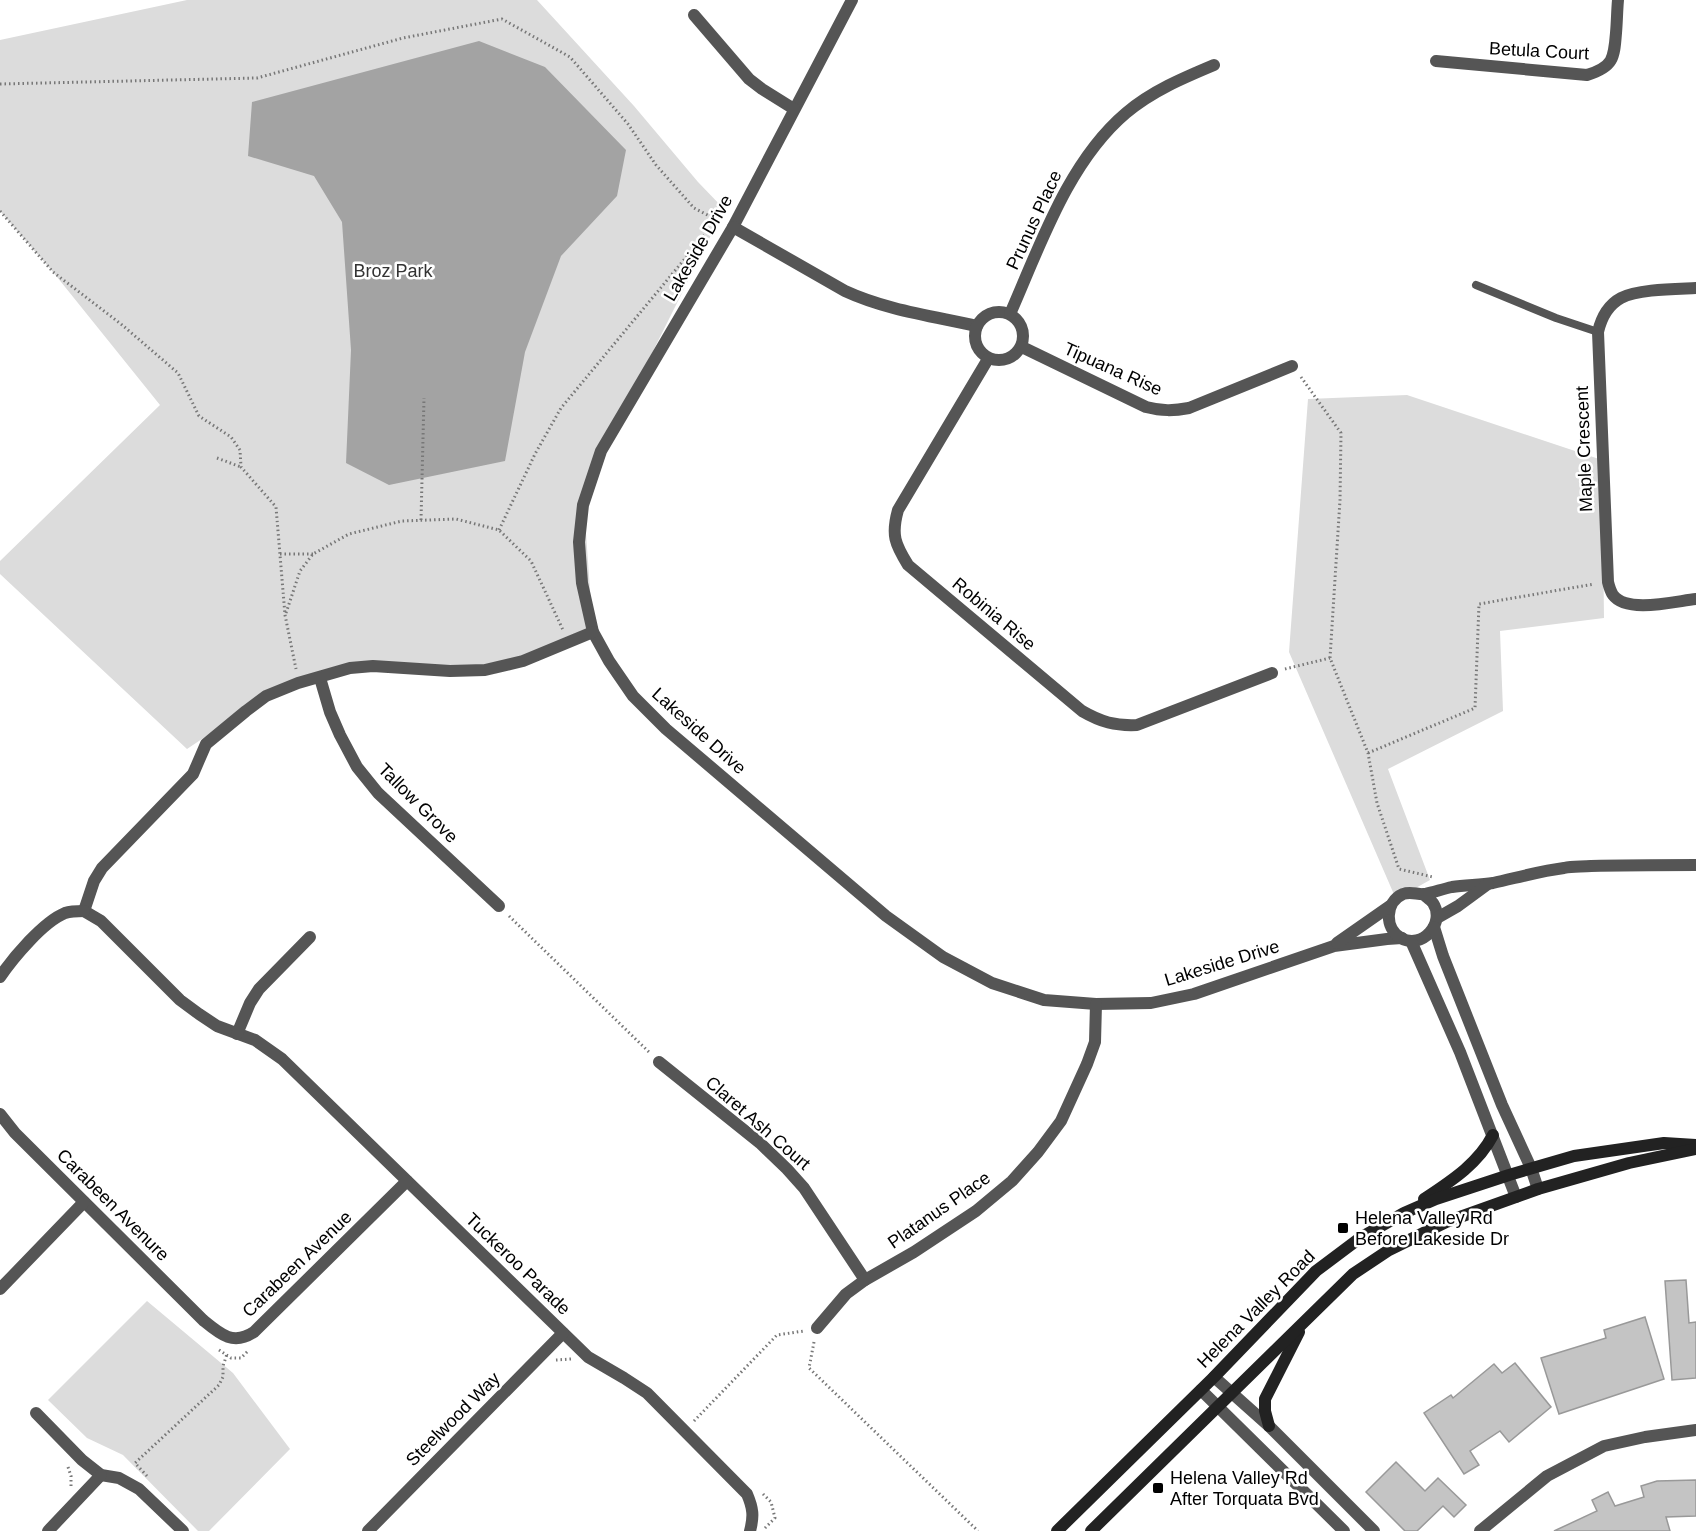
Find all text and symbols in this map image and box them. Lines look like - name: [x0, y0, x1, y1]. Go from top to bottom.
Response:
- street label: Betula Court: [1489, 38, 1589, 64]
- street label: Prunus Place: [1002, 167, 1066, 273]
- street label: Lakeside Drive: [660, 191, 736, 305]
- park label: Broz Park: [353, 261, 434, 281]
- street label: Tipuana Rise: [1061, 338, 1165, 400]
- street label: Maple Crescent: [1572, 386, 1596, 512]
- street label: Robinia Rise: [948, 574, 1040, 654]
- street label: Lakeside Drive: [648, 684, 750, 778]
- street label: Tallow Grove: [374, 759, 462, 847]
- street label: Lakeside Drive: [1162, 936, 1282, 990]
- street label: Claret Ash Court: [702, 1072, 814, 1174]
- street label: Carabeen Avenure: [53, 1145, 173, 1265]
- street label: Platanus Place: [884, 1167, 994, 1253]
- street label: Carabeen Avenue: [238, 1207, 356, 1321]
- place label: Helena Valley Rd Before Lakeside Dr: [1355, 1208, 1509, 1249]
- street label: Tuckeroo Parade: [462, 1209, 574, 1319]
- marker: Helena Valley Rd Before Lakeside Dr: [1336, 1221, 1350, 1235]
- street label: Helena Valley Road: [1193, 1246, 1319, 1372]
- street label: Steelwood Way: [402, 1368, 504, 1470]
- place label: Helena Valley Rd After Torquata Bvd: [1170, 1468, 1319, 1509]
- marker: Helena Valley Rd After Torquata Bvd: [1151, 1481, 1165, 1495]

